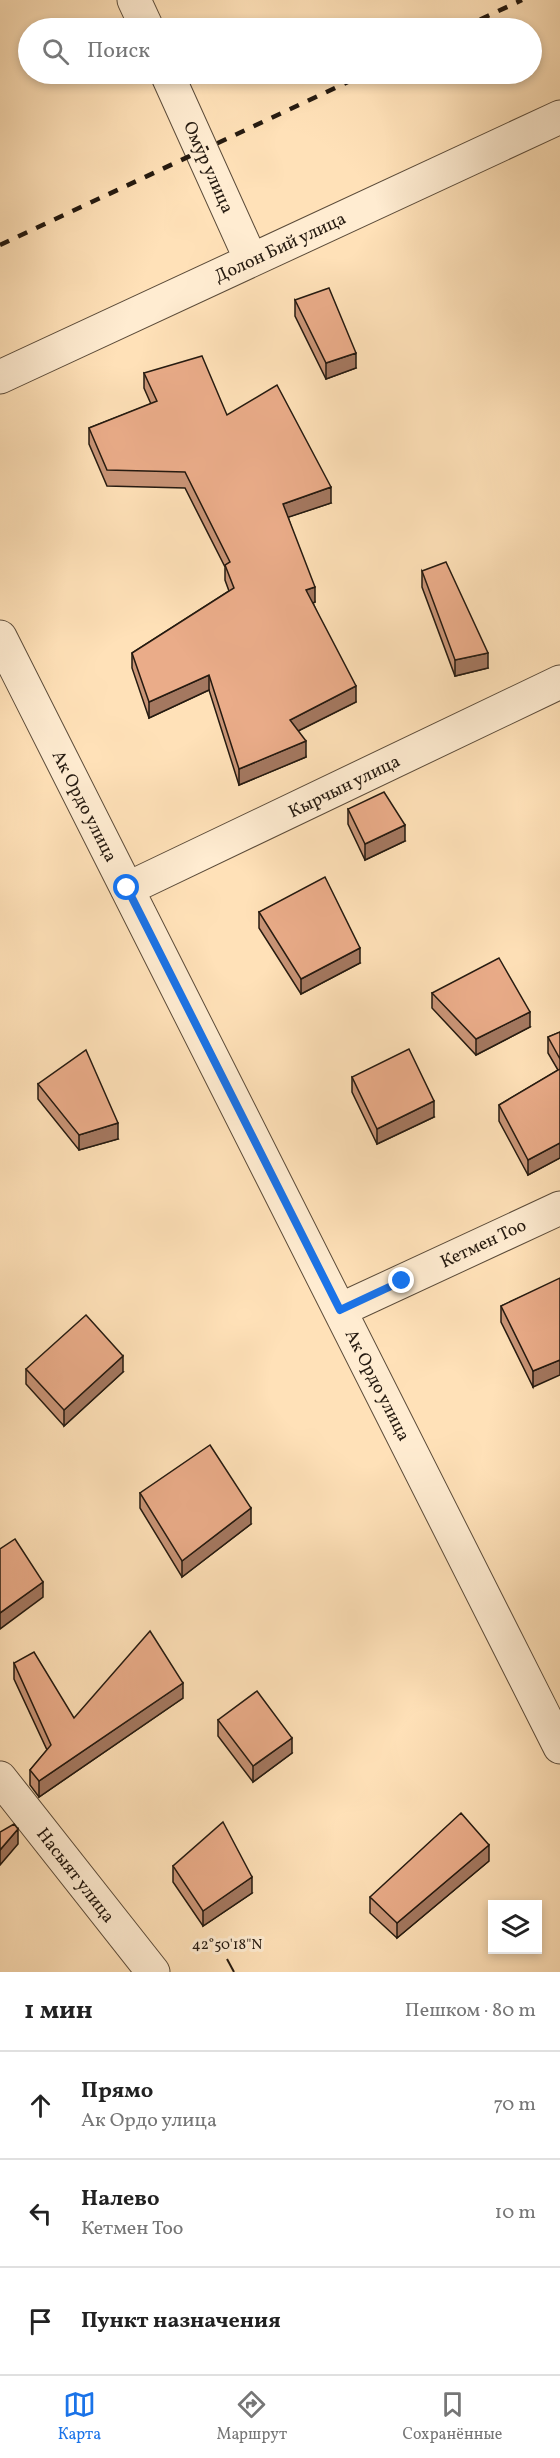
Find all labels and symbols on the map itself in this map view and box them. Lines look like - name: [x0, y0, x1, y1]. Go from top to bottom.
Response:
- street label: Омур улица: [176, 118, 239, 218]
- street label: Долон Бий улица: [211, 207, 351, 290]
- street label: Ак Ордо улица: [45, 747, 123, 867]
- street label: Кырчын улица: [284, 749, 405, 825]
- route start: [113, 874, 139, 900]
- street label: Кетмен Тоо: [437, 1214, 531, 1275]
- route end: [388, 1267, 414, 1293]
- street label: Ак Ордо улица: [338, 1326, 416, 1446]
- street label: Насыят улица: [30, 1823, 120, 1929]
- text: 42°50'18"N: [192, 1935, 262, 1956]

